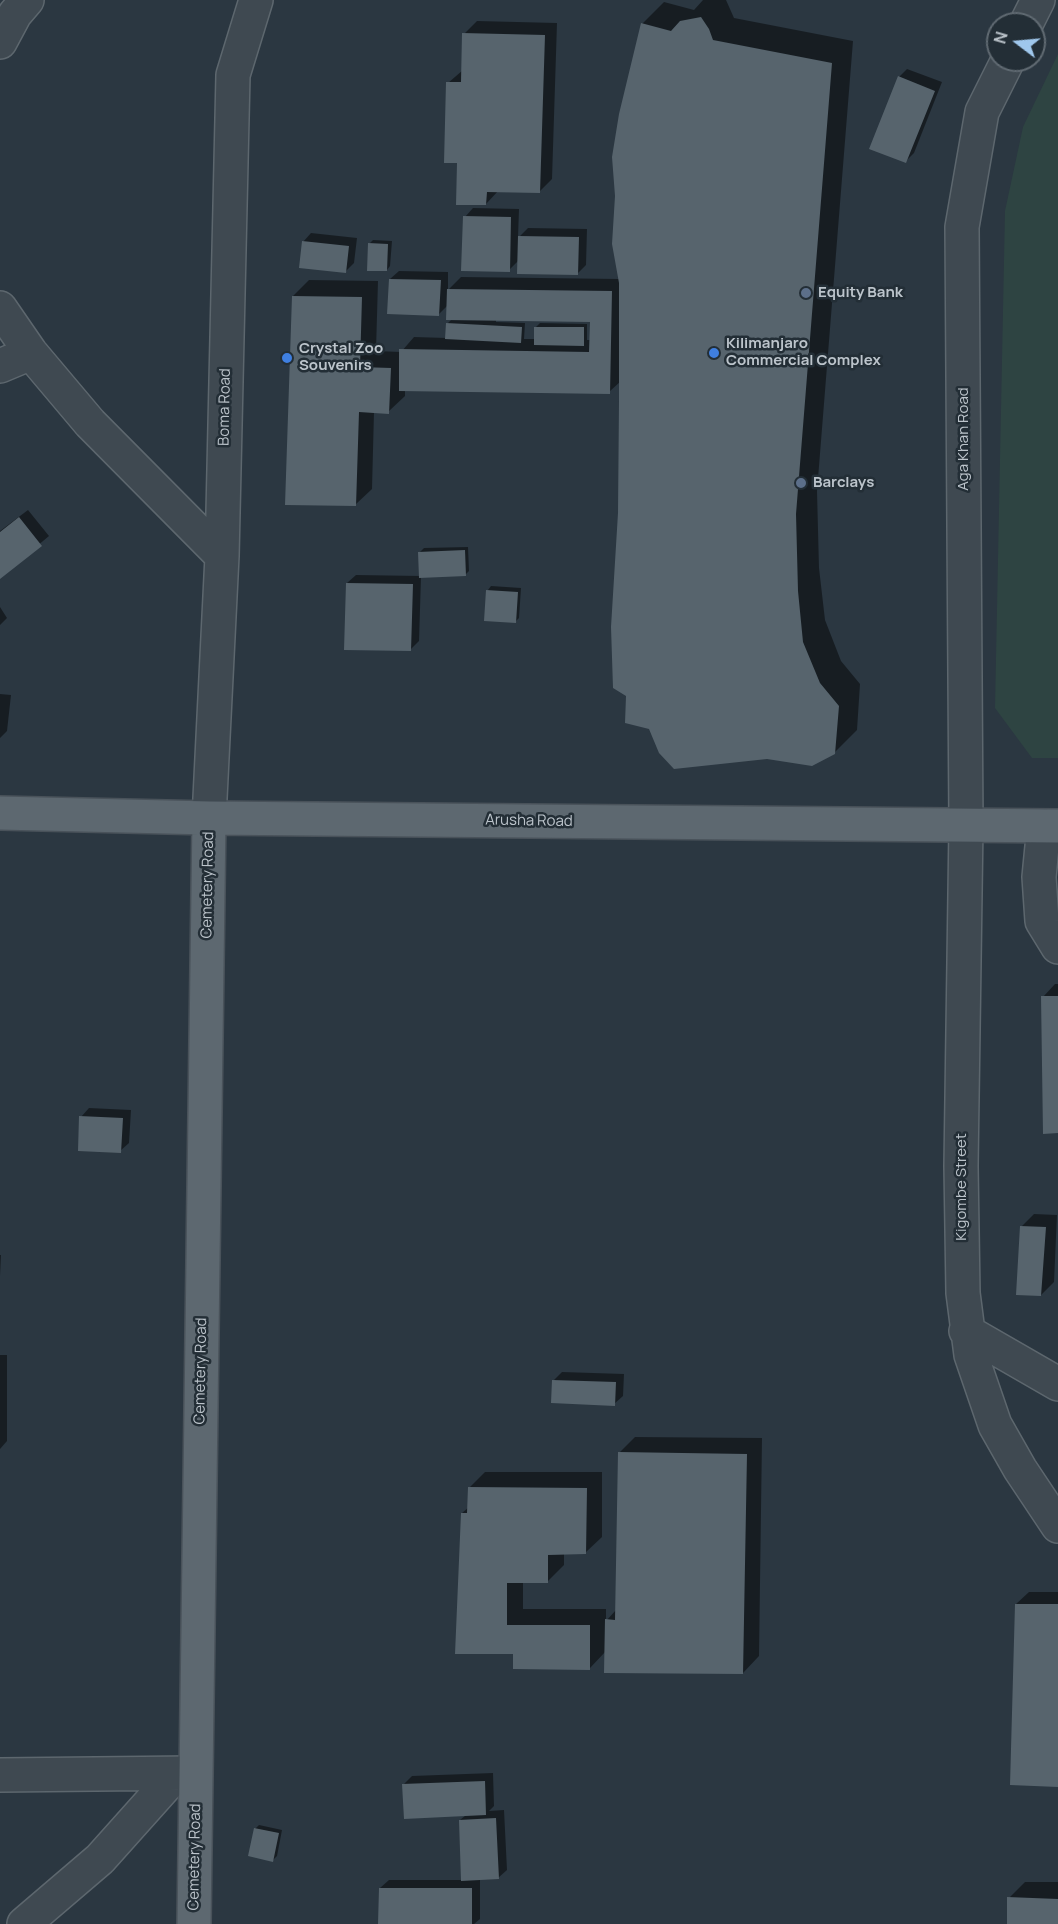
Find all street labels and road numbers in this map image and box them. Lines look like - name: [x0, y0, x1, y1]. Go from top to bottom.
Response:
- street label: Boma Road: [215, 368, 235, 446]
- street label: Aga Khan Road: [955, 387, 973, 491]
- street label: Arusha Road: [485, 811, 573, 831]
- street label: Cemetery Road: [198, 831, 218, 939]
- street label: Kigombe Street: [953, 1133, 971, 1241]
- street label: Cemetery Road: [191, 1317, 211, 1425]
- street label: Cemetery Road: [185, 1803, 205, 1911]

